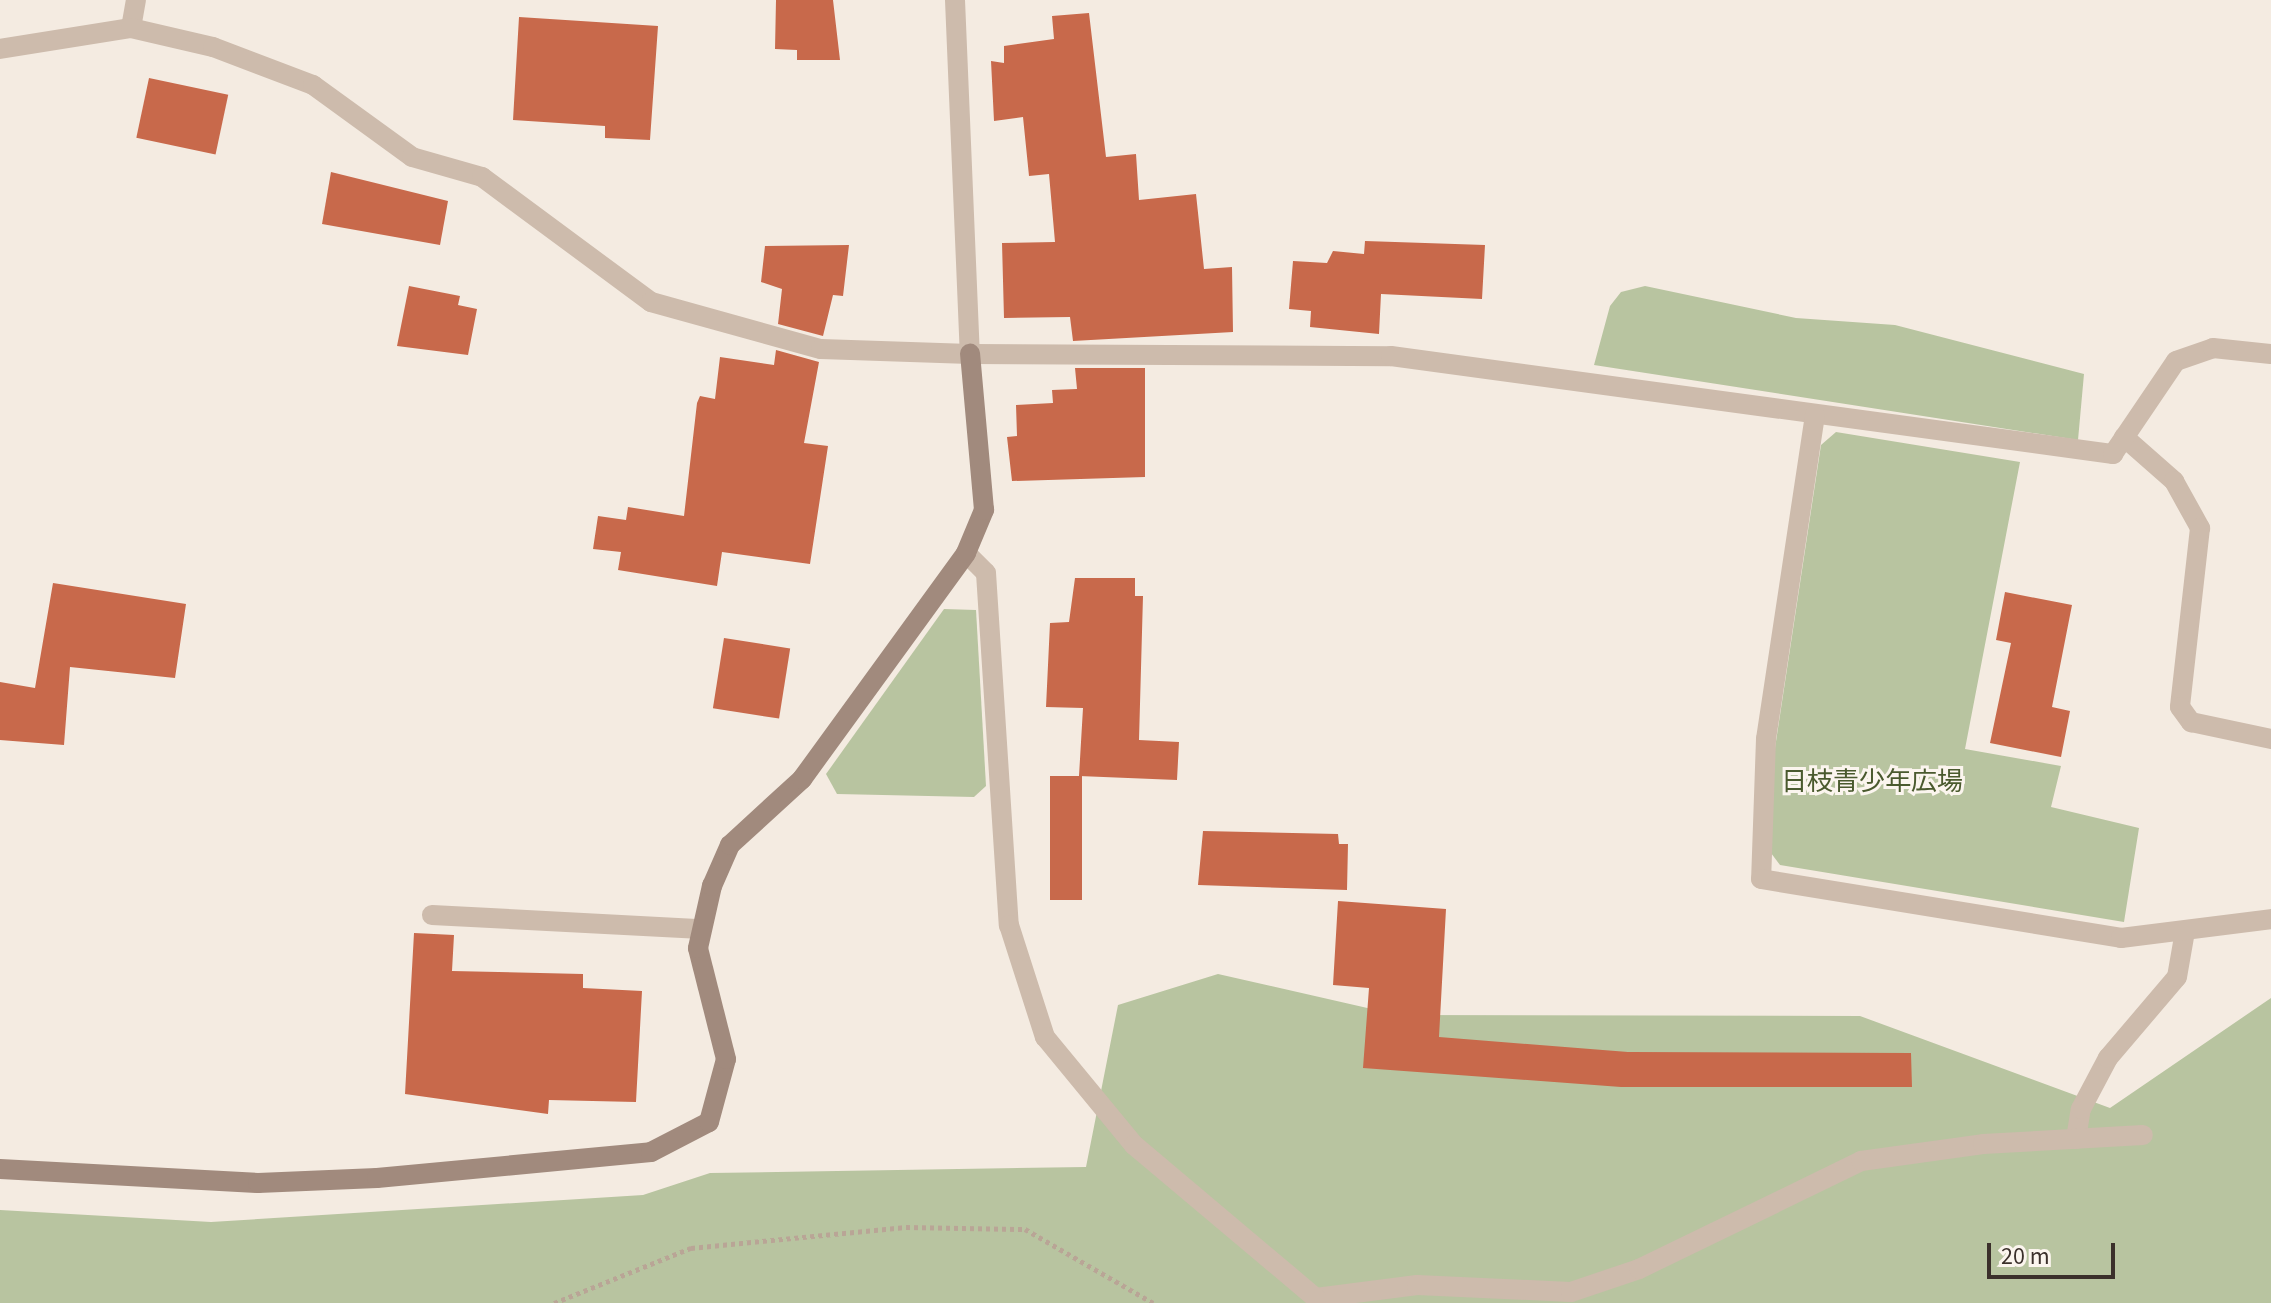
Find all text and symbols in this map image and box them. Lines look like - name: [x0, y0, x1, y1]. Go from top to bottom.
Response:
- park label: 日枝青少年広場: [1781, 766, 1963, 798]
- scale bar: [1991, 1227, 2119, 1277]
- text: 20 m: [2001, 1239, 2050, 1274]

